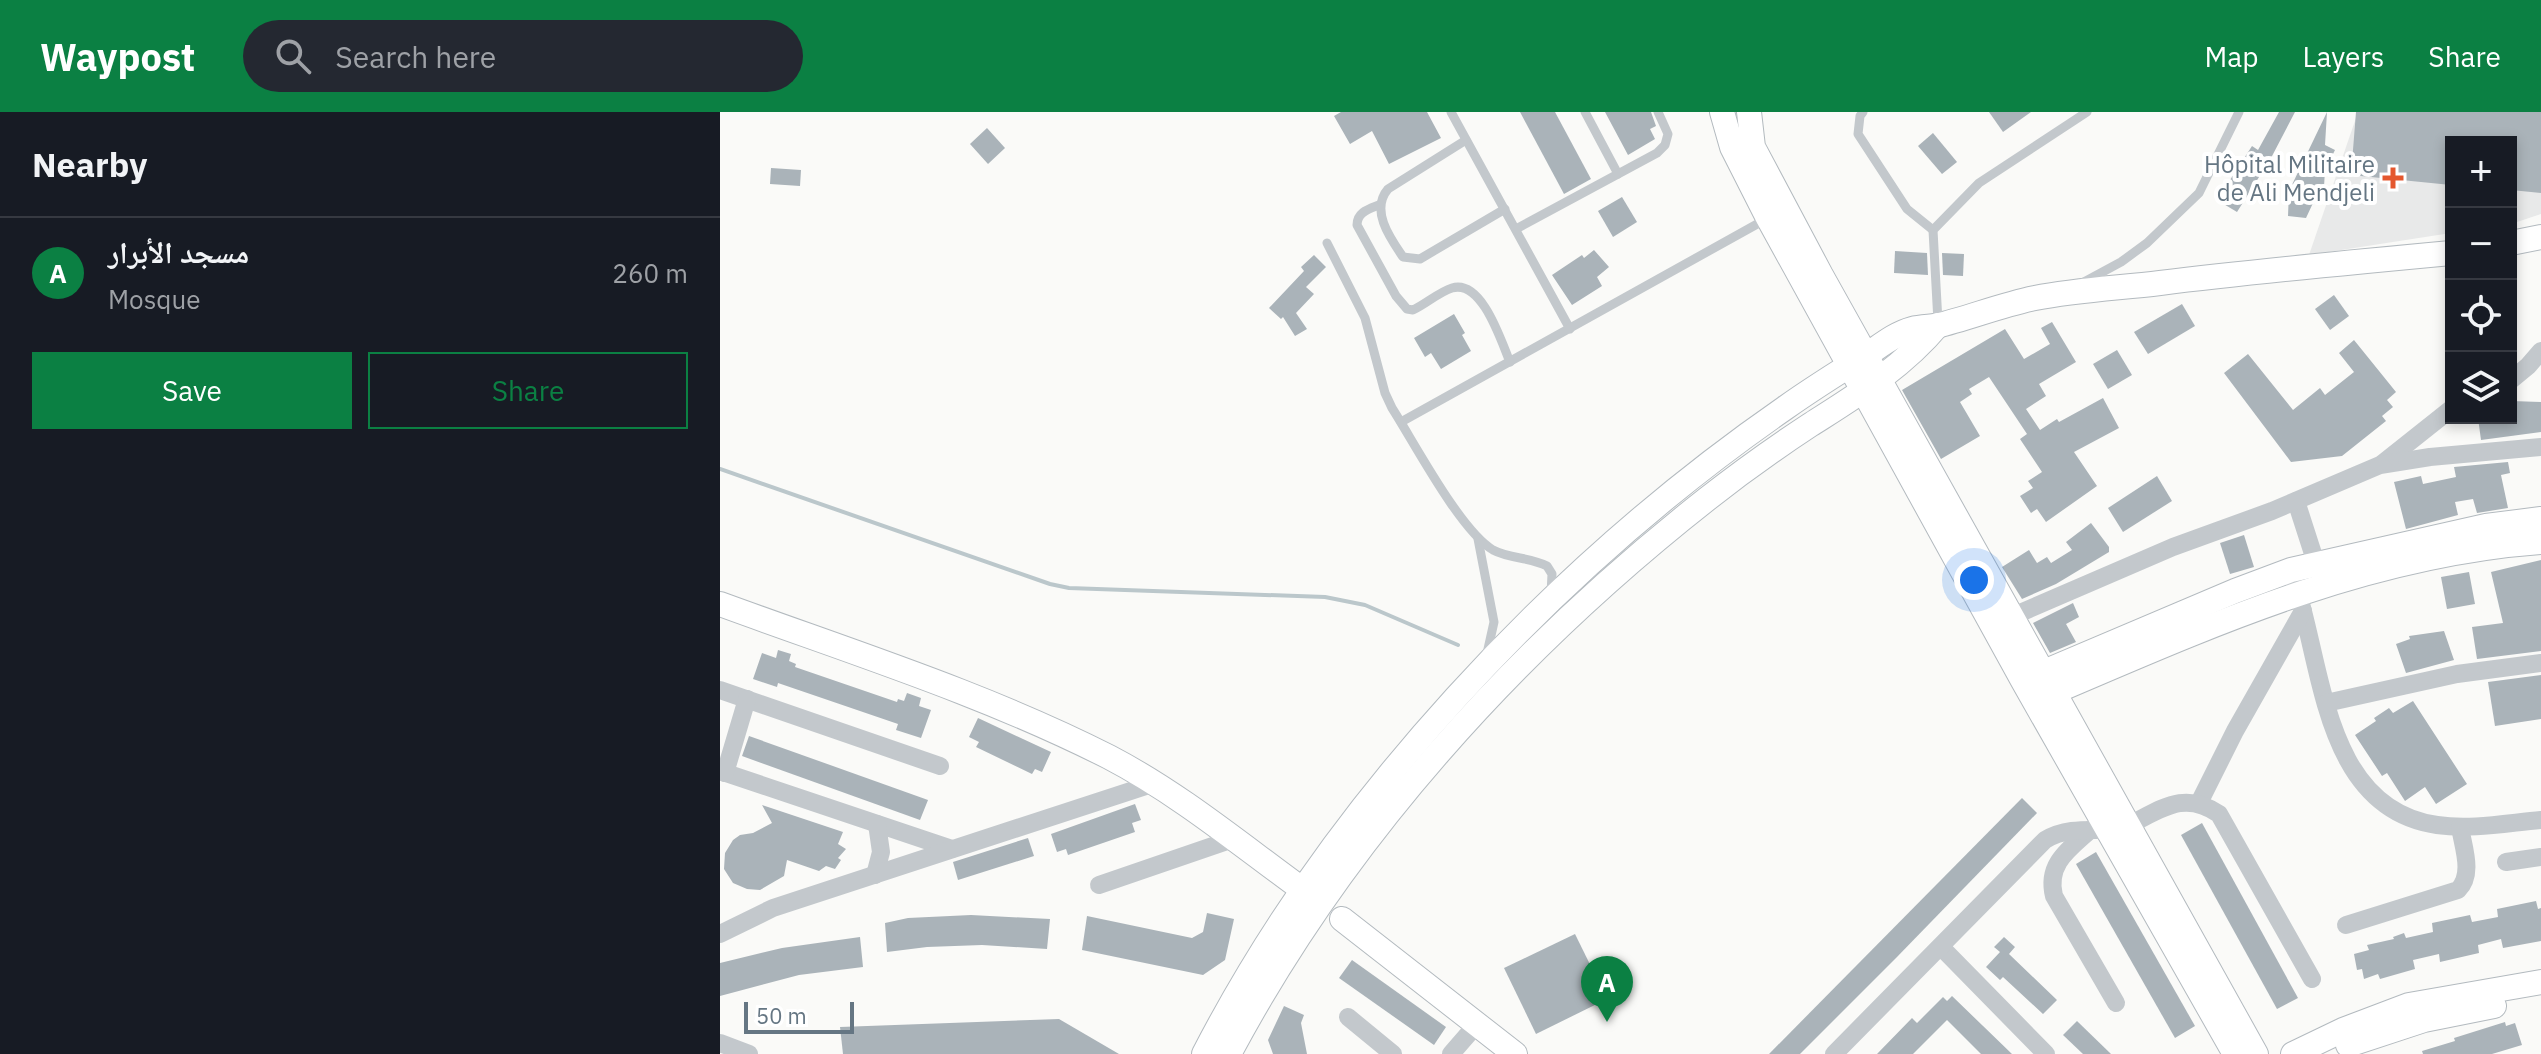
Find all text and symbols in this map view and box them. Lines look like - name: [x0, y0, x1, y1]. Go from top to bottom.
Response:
- search box: [243, 20, 803, 92]
- text: Waypost: [40, 32, 195, 81]
- icon: search: [271, 34, 315, 78]
- text: Search here: [335, 37, 496, 76]
- text: Map: [2204, 38, 2258, 75]
- text: Layers: [2302, 38, 2384, 75]
- text: Share: [2428, 38, 2501, 75]
- map controls: [2445, 136, 2517, 424]
- button: +: [2445, 136, 2517, 208]
- text: Nearby: [32, 142, 147, 186]
- place label: Hôpital Militaire de Ali Mendjeli: [2204, 148, 2375, 208]
- marker: Hôpital Militaire de Ali Mendjeli: [2382, 167, 2404, 189]
- button: −: [2445, 208, 2517, 280]
- text: مسجد الأبرار: [108, 232, 249, 271]
- text: A: [49, 256, 67, 290]
- text: 260 m: [612, 256, 688, 290]
- button: locate: [2445, 280, 2517, 352]
- text: Mosque: [108, 282, 200, 316]
- button: Save: [32, 352, 352, 429]
- button: Share: [368, 352, 688, 429]
- button: layers: [2445, 352, 2517, 424]
- your location: [1954, 560, 1994, 600]
- pin: A: [1581, 956, 1633, 1022]
- scale bar: [744, 998, 854, 1034]
- text: 50 m: [756, 1001, 807, 1030]

